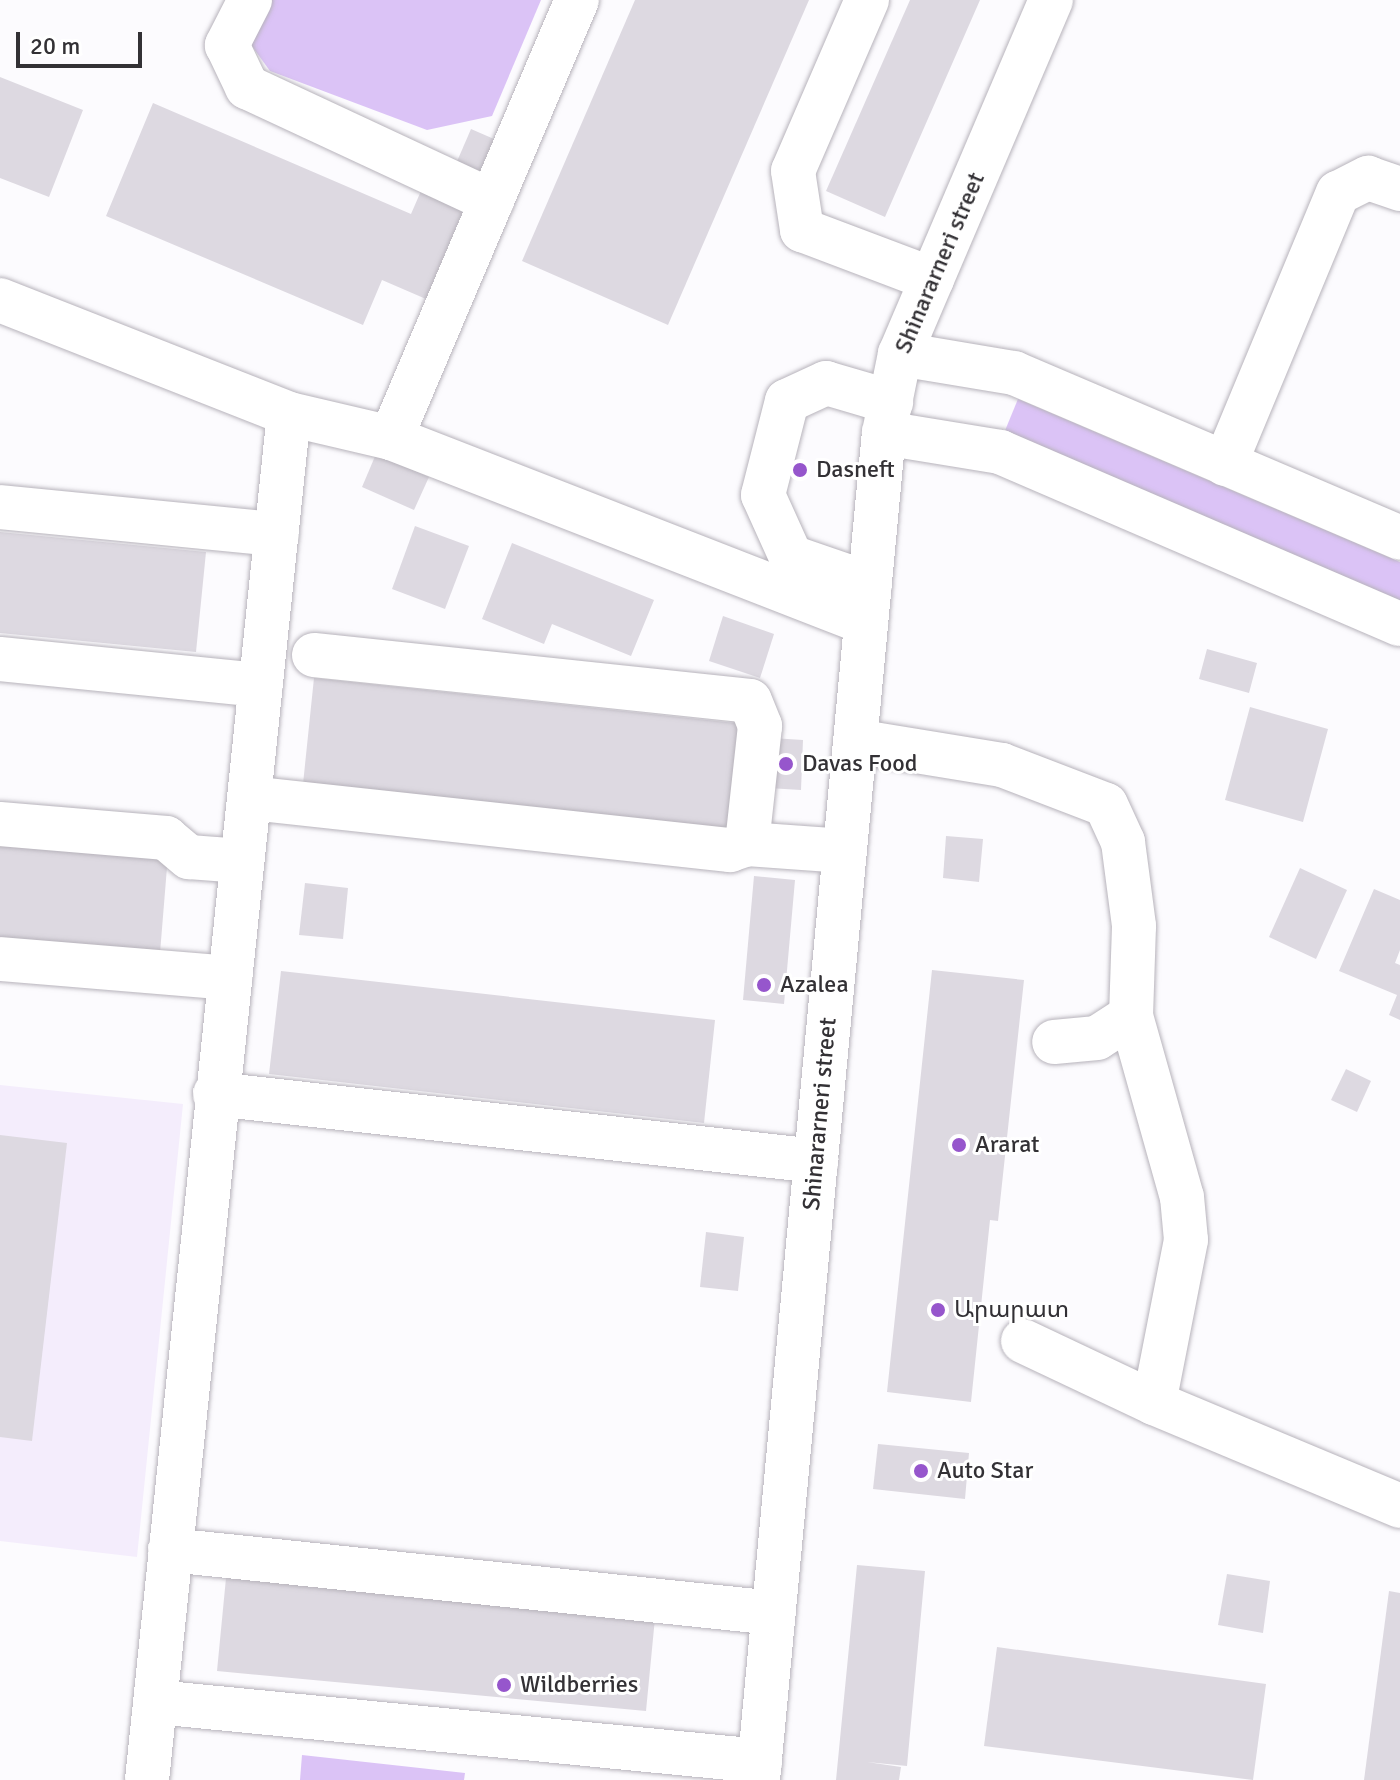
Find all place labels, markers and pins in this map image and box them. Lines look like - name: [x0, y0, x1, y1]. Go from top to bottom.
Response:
- place label: Dasneft: [816, 456, 895, 484]
- marker: Dasneft: [791, 461, 809, 479]
- place label: Davas Food: [802, 750, 917, 778]
- marker: Davas Food: [777, 755, 795, 773]
- place label: Azalea: [780, 971, 849, 999]
- marker: Azalea: [755, 976, 773, 994]
- place label: Ararat: [975, 1131, 1039, 1159]
- marker: Ararat: [950, 1136, 968, 1154]
- place label: Արարատ: [954, 1296, 1069, 1324]
- marker: Արարատ: [929, 1301, 947, 1319]
- place label: Auto Star: [937, 1457, 1033, 1485]
- marker: Auto Star: [912, 1462, 930, 1480]
- place label: Wildberries: [520, 1671, 638, 1699]
- marker: Wildberries: [495, 1676, 513, 1694]

